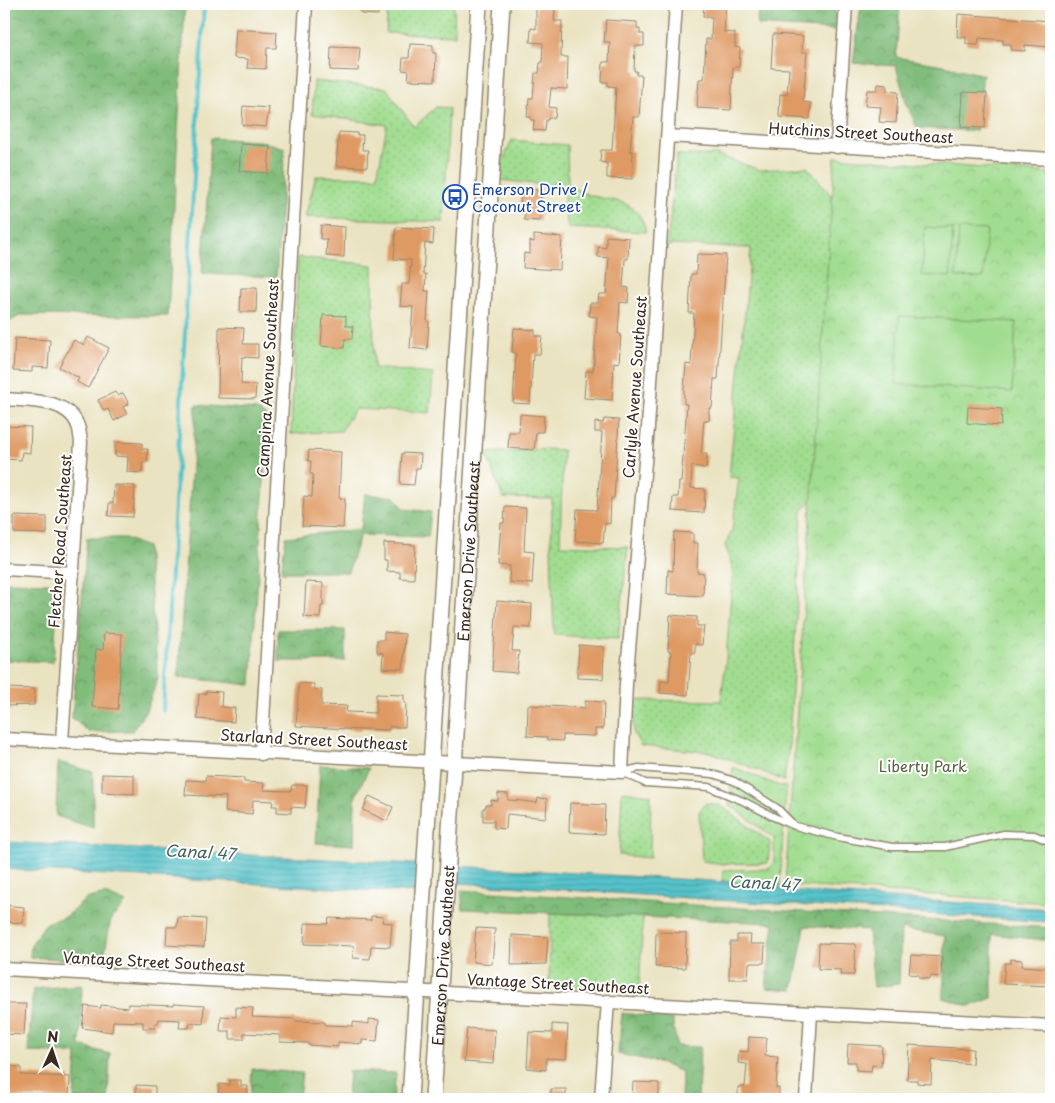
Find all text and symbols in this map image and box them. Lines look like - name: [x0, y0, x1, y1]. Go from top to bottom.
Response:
- street label: Hutchins Street Southeast: [768, 116, 954, 148]
- place label: Emerson Drive / Coconut Street: [472, 177, 589, 217]
- bus stop icon: Emerson Drive / Coconut Street: [442, 184, 468, 210]
- street label: Campina Avenue Southeast: [250, 278, 284, 478]
- street label: Carlyle Avenue Southeast: [616, 295, 652, 479]
- street label: Fletcher Road Southeast: [41, 453, 77, 629]
- street label: Emerson Drive Southeast: [450, 460, 485, 642]
- street label: Starland Street Southeast: [220, 723, 408, 755]
- park label: Liberty Park: [879, 754, 967, 777]
- water label: Canal 47: [164, 837, 238, 865]
- street label: Emerson Drive Southeast: [425, 864, 459, 1046]
- water label: Canal 47: [728, 868, 802, 896]
- street label: Vantage Street Southeast: [62, 945, 246, 977]
- street label: Vantage Street Southeast: [466, 967, 650, 999]
- north arrow: [28, 1026, 78, 1076]
- text: N: [47, 1026, 59, 1047]

